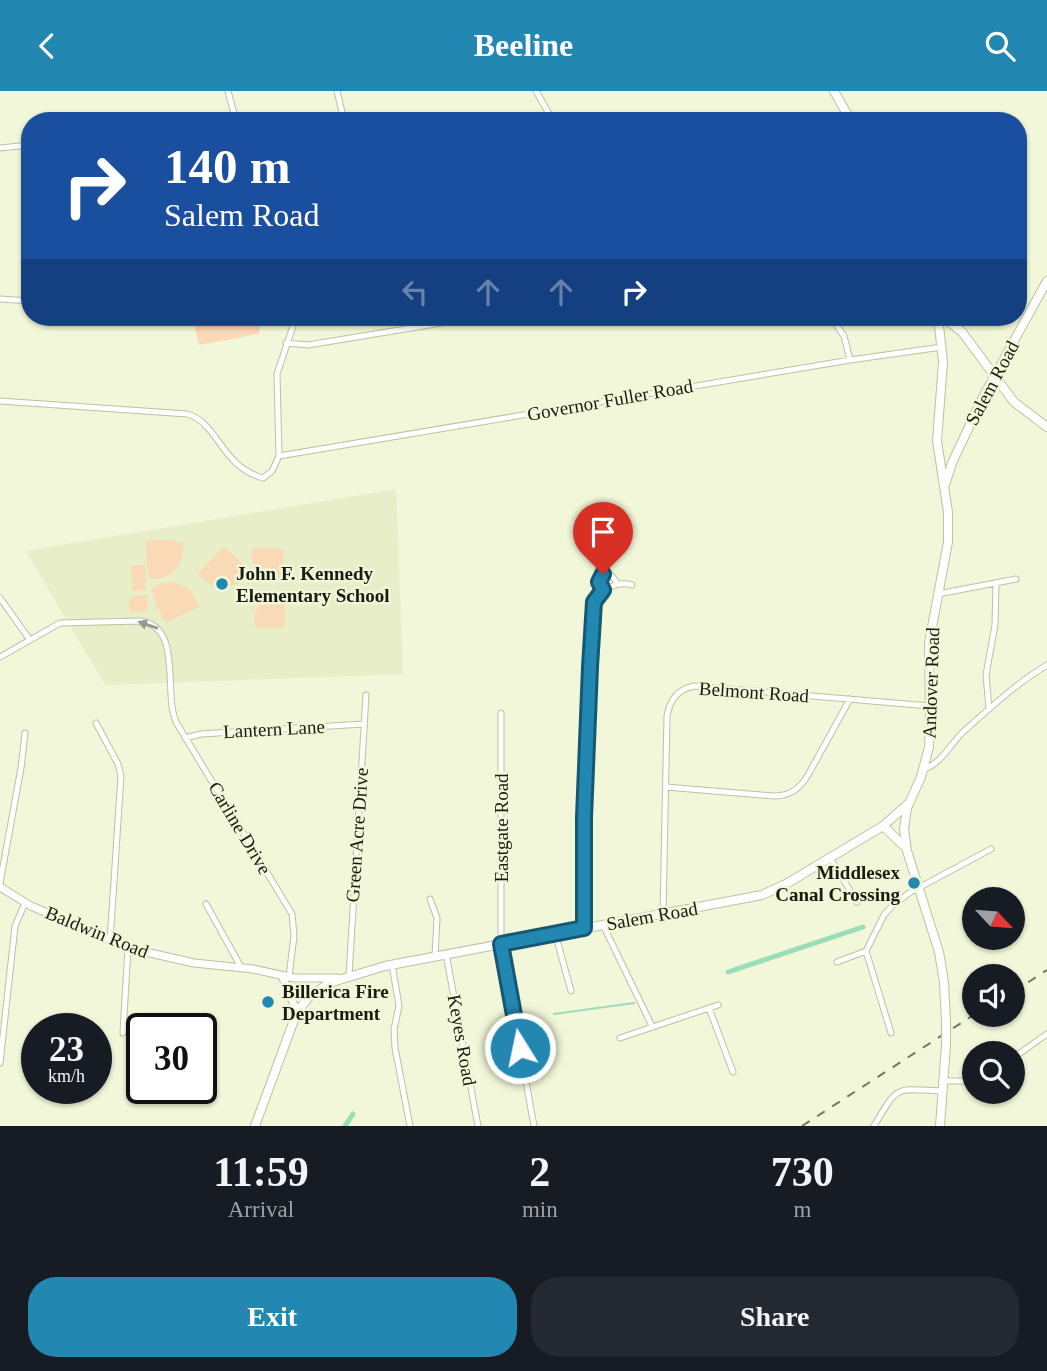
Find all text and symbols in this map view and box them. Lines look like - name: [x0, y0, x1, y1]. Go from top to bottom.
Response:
- icon: back: [28, 27, 66, 65]
- text: Beeline: [474, 27, 573, 63]
- icon: search: [981, 27, 1019, 65]
- text: 140 m: [164, 139, 291, 194]
- icon: right: [49, 140, 140, 231]
- text: Salem Road: [164, 197, 320, 233]
- icon: left: [396, 273, 434, 311]
- icon: ahead: [469, 273, 507, 311]
- icon: ahead: [542, 273, 580, 311]
- icon: right: [615, 273, 653, 311]
- street label: Salem Road: [961, 337, 1023, 429]
- street label: Governor Fuller Road: [526, 375, 695, 425]
- pin: [573, 502, 633, 574]
- icon: arrive: [584, 513, 622, 551]
- place label: John F. Kennedy Elementary School: [236, 563, 390, 606]
- marker: John F. Kennedy Elementary School: [214, 576, 230, 592]
- one-way arrow: [137, 619, 158, 630]
- street label: Andover Road: [919, 627, 943, 739]
- street label: Belmont Road: [698, 678, 810, 706]
- street label: Lantern Lane: [223, 716, 325, 742]
- street label: Green Acre Drive: [342, 767, 372, 903]
- street label: Eastgate Road: [491, 773, 512, 883]
- street label: Carline Drive: [204, 778, 276, 878]
- place label: Middlesex Canal Crossing: [775, 862, 900, 905]
- marker: Middlesex Canal Crossing: [906, 875, 922, 891]
- north arrow: [962, 887, 1026, 950]
- map controls: [962, 887, 1025, 1104]
- street label: Salem Road: [605, 898, 700, 934]
- street label: Baldwin Road: [42, 902, 152, 962]
- button: sound: [962, 964, 1025, 1027]
- place label: Billerica Fire Department: [282, 981, 389, 1024]
- street label: Keyes Road: [444, 993, 480, 1088]
- marker: Billerica Fire Department: [260, 994, 276, 1010]
- position arrow: [483, 1011, 557, 1085]
- speed limit sign: 30: [126, 1013, 217, 1104]
- text: 23: [49, 1030, 84, 1069]
- button: search: [962, 1041, 1025, 1104]
- text: km/h: [48, 1066, 85, 1086]
- text: 11:59: [213, 1149, 309, 1195]
- text: 2: [529, 1149, 550, 1195]
- text: 730: [771, 1149, 834, 1195]
- text: Arrival: [228, 1197, 294, 1222]
- text: min: [522, 1197, 558, 1222]
- text: m: [793, 1197, 811, 1222]
- button: Exit: [28, 1277, 517, 1357]
- button: Share: [531, 1277, 1019, 1357]

